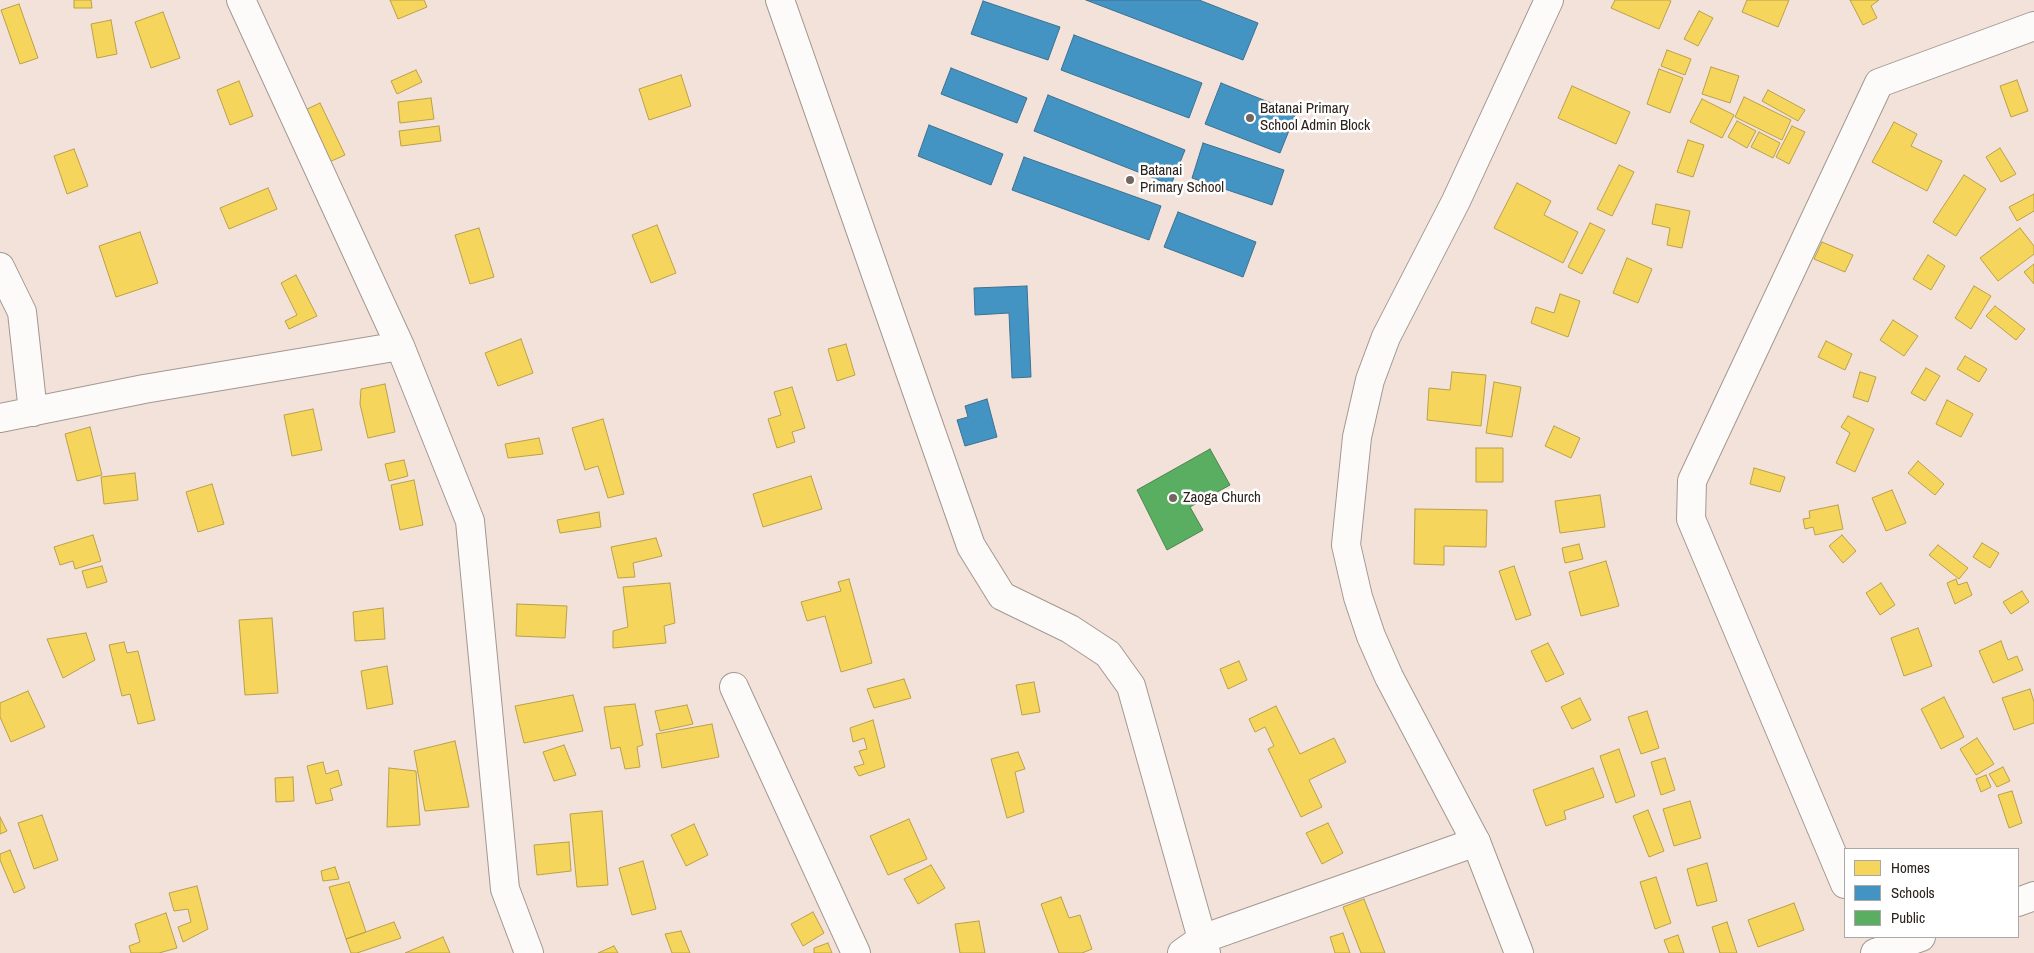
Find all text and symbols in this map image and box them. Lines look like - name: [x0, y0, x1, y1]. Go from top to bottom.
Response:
- place label: Batanai Primary School Admin Block: [1260, 100, 1370, 135]
- marker: Batanai Primary School Admin Block: [1244, 112, 1256, 124]
- place label: Batanai Primary School: [1140, 162, 1224, 197]
- marker: Batanai Primary School: [1124, 174, 1136, 186]
- place label: Zaoga Church: [1183, 489, 1261, 507]
- marker: Zaoga Church: [1167, 492, 1179, 504]
- legend: [1844, 848, 2019, 938]
- text: Homes: [1891, 857, 1930, 878]
- text: Schools: [1891, 882, 1935, 903]
- text: Public: [1891, 907, 1925, 928]

